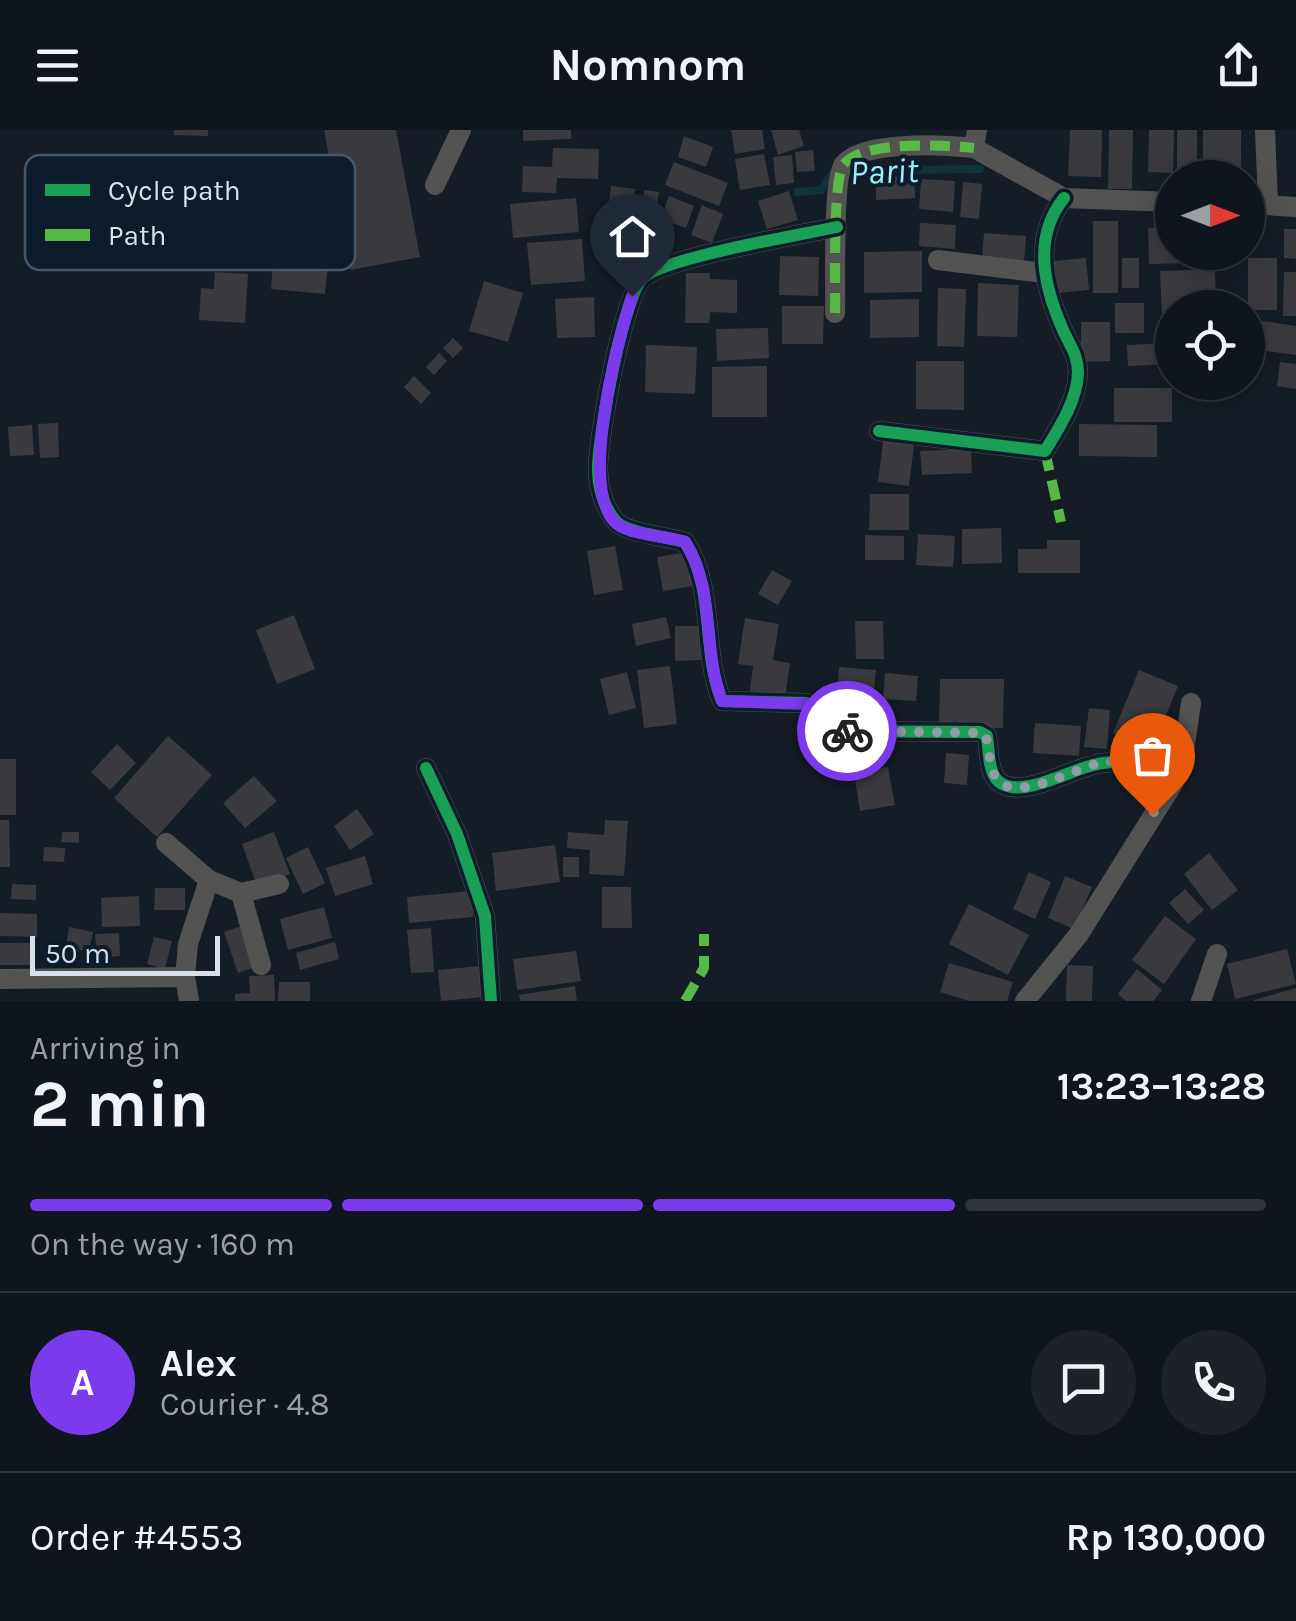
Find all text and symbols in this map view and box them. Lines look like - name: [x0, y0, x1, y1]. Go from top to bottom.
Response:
- icon: menu: [30, 38, 85, 93]
- icon: share: [1211, 38, 1266, 93]
- text: Nomnom: [550, 39, 746, 91]
- water label: Parit: [849, 150, 920, 193]
- legend: [25, 155, 355, 270]
- north arrow: [1155, 160, 1265, 270]
- map controls: [1155, 160, 1265, 400]
- text: Cycle path: [108, 174, 241, 207]
- pin: [590, 194, 675, 297]
- icon: home: [605, 209, 660, 264]
- text: Path: [108, 219, 166, 252]
- button: locate: [1155, 290, 1265, 400]
- courier: [797, 681, 897, 781]
- icon: bike: [820, 704, 875, 759]
- pin: [1110, 713, 1195, 816]
- icon: bag: [1125, 728, 1180, 783]
- scale bar: [30, 931, 220, 976]
- text: 50 m: [45, 937, 110, 970]
- text: Arriving in: [30, 1030, 181, 1067]
- text: 13:23–13:28: [1057, 1064, 1266, 1109]
- text: 2 min: [30, 1066, 209, 1142]
- text: On the way · 160 m: [30, 1226, 295, 1263]
- button: chat: [1031, 1330, 1136, 1435]
- button: phone: [1161, 1330, 1266, 1435]
- text: Alex: [160, 1341, 237, 1386]
- text: A: [71, 1360, 94, 1405]
- text: Courier · 4.8: [160, 1386, 330, 1423]
- text: Order #4553: [30, 1515, 243, 1560]
- text: Rp 130,000: [1066, 1515, 1266, 1560]

